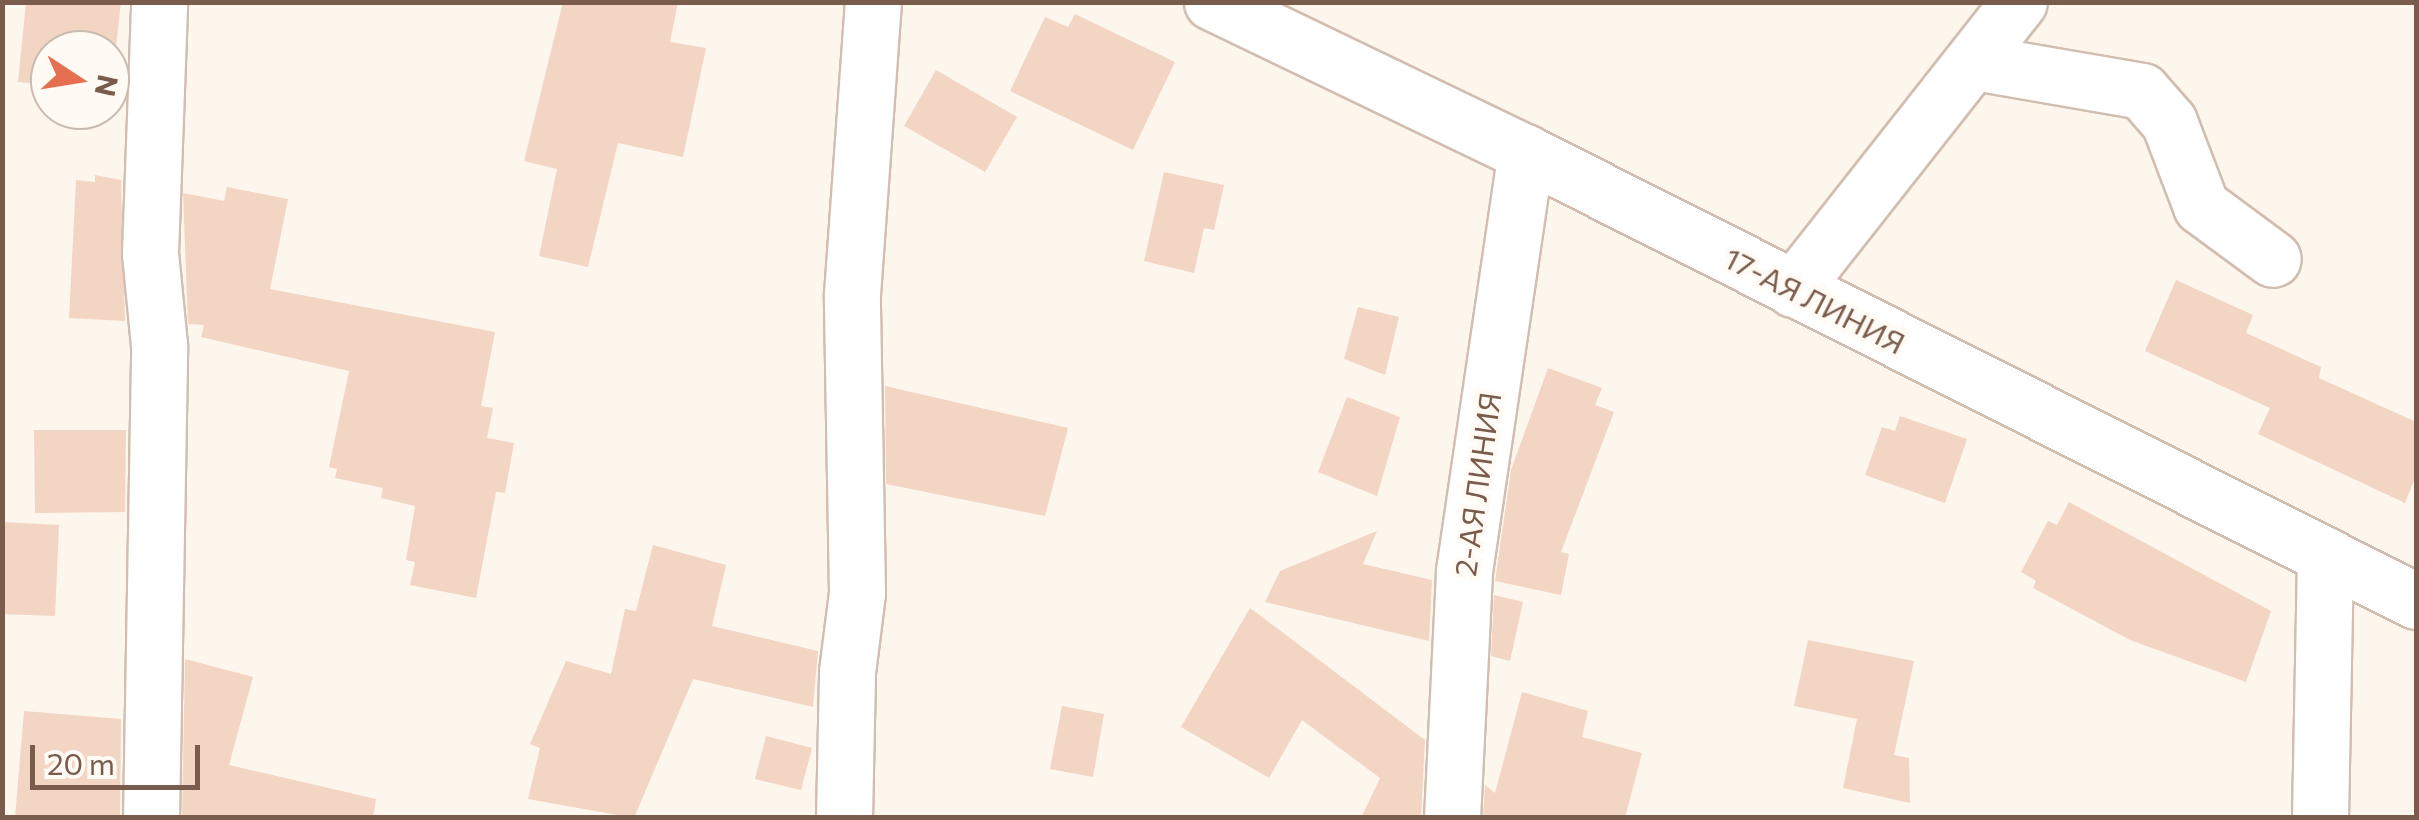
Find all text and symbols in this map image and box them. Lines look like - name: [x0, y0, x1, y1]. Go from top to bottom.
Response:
- north arrow: [30, 30, 130, 130]
- text: N: [89, 72, 126, 100]
- street label: 17-АЯ ЛИНИЯ: [1719, 239, 1911, 361]
- street label: 2-АЯ ЛИНИЯ: [1446, 390, 1508, 578]
- scale bar: [35, 725, 205, 787]
- text: 20 m: [47, 744, 115, 781]

